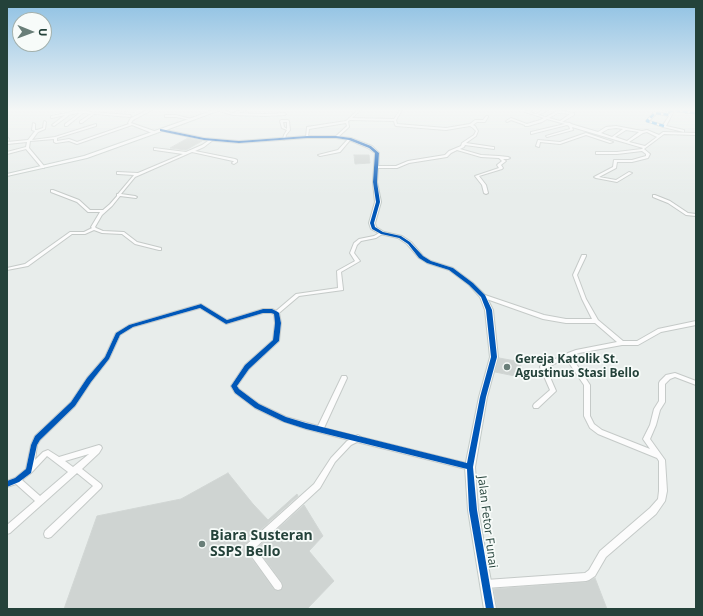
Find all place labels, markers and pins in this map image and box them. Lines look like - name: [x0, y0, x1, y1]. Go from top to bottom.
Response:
- place label: Gereja Katolik St. Agustinus Stasi Bello: [515, 353, 639, 381]
- marker: Gereja Katolik St. Agustinus Stasi Bello: [502, 362, 512, 372]
- place label: Biara Susteran SSPS Bello: [210, 528, 313, 560]
- marker: Biara Susteran SSPS Bello: [197, 539, 207, 549]

